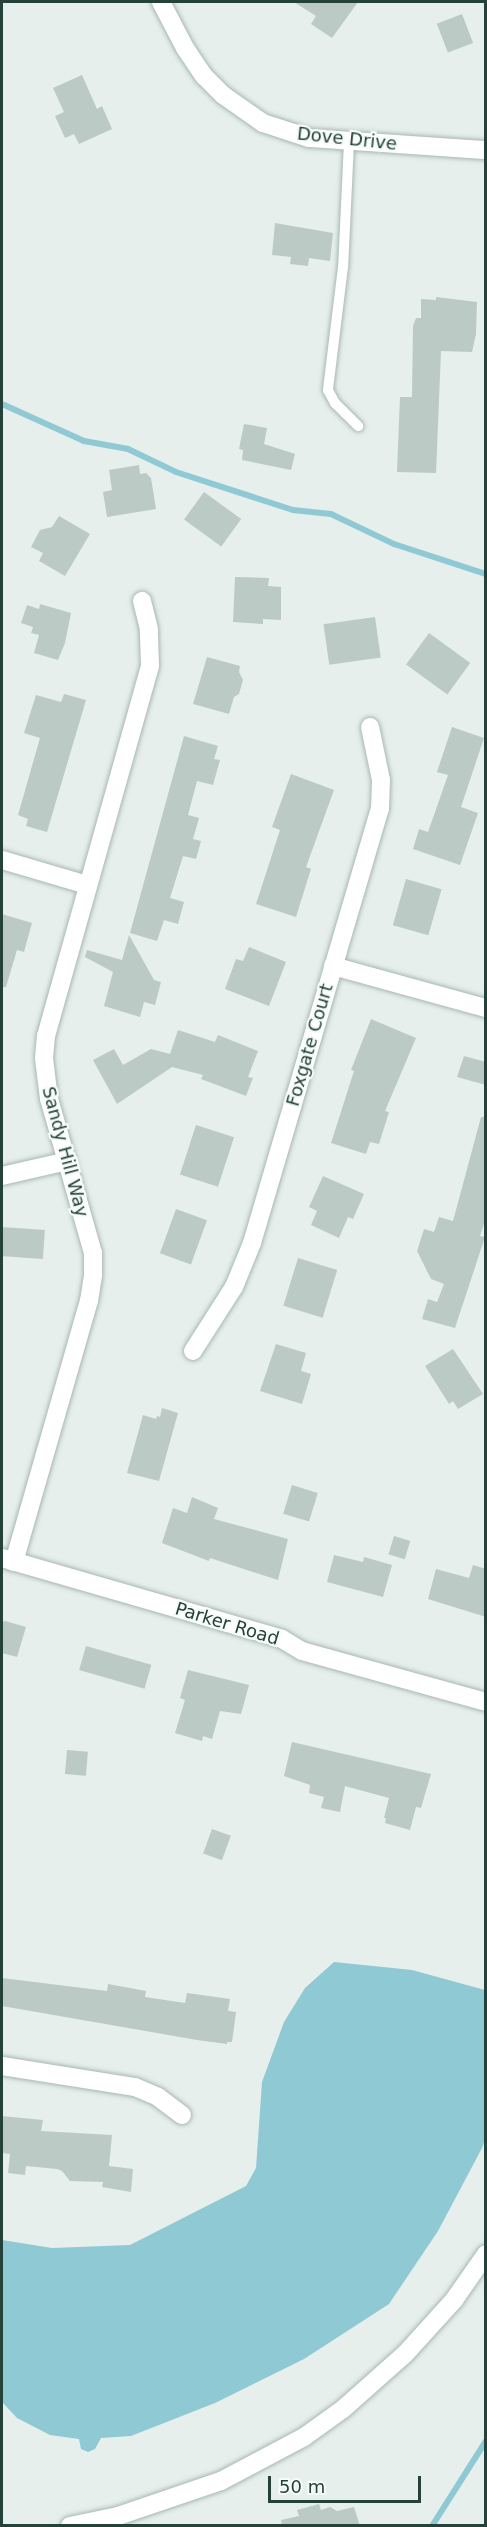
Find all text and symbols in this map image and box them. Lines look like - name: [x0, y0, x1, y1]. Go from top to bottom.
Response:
- street label: Dove Drive: [296, 123, 398, 155]
- street label: Foxgate Court: [282, 981, 338, 1109]
- street label: Sandy Hill Way: [37, 1084, 93, 1220]
- street label: Parker Road: [172, 1598, 282, 1650]
- scale bar: [271, 2464, 424, 2502]
- text: 50 m: [279, 2476, 325, 2497]

